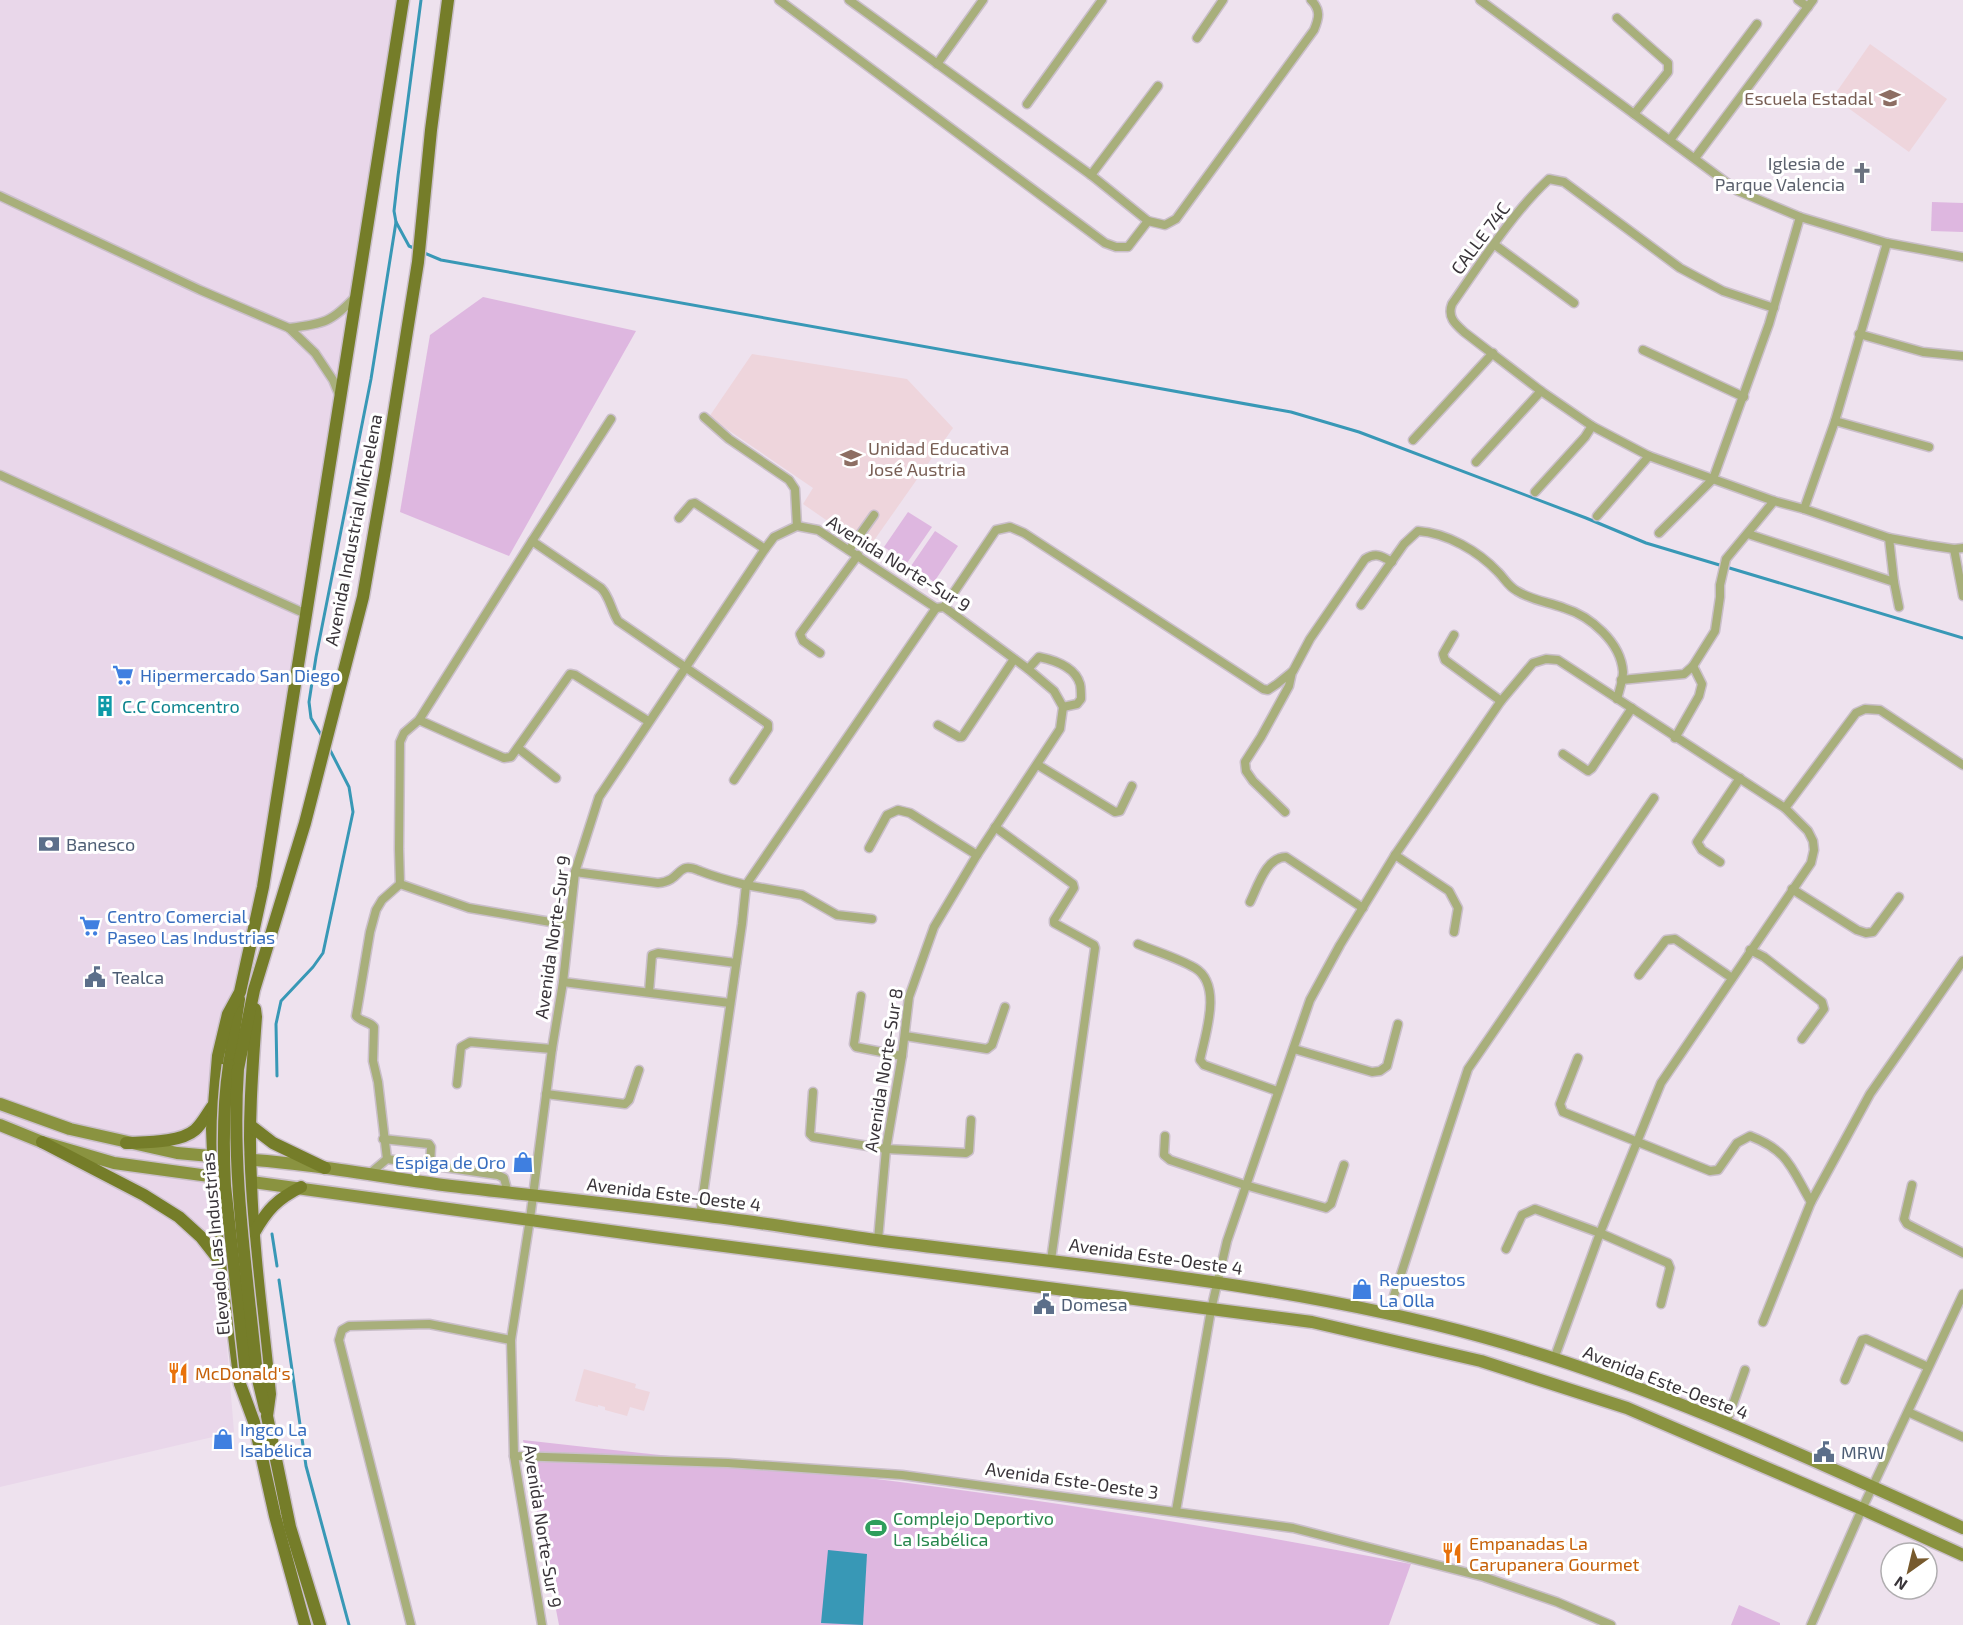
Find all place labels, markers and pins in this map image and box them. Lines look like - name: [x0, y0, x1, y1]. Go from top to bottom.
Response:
- school or university icon: Escuela Estadal: [1878, 86, 1902, 110]
- place label: Escuela Estadal: [1744, 87, 1874, 109]
- place label: Iglesia de Parque Valencia: [1715, 152, 1845, 195]
- church icon: Iglesia de Parque Valencia: [1850, 161, 1874, 185]
- place label: Unidad Educativa José Austria: [868, 437, 1009, 480]
- school or university icon: Unidad Educativa José Austria: [839, 446, 863, 470]
- supermarket icon: Hipermercado San Diego: [111, 663, 135, 687]
- place label: Hipermercado San Diego: [140, 664, 340, 686]
- building icon: C.C Comcentro: [93, 694, 117, 718]
- place label: C.C Comcentro: [122, 695, 240, 717]
- bank icon: Banesco: [37, 832, 61, 856]
- place label: Banesco: [66, 833, 135, 855]
- place label: Centro Comercial Paseo Las Industrias: [107, 905, 275, 948]
- supermarket icon: Centro Comercial Paseo Las Industrias: [78, 914, 102, 938]
- public building icon: Tealca: [83, 965, 107, 989]
- place label: Tealca: [112, 966, 164, 988]
- shop icon: Espiga de Oro: [511, 1150, 535, 1174]
- place label: Espiga de Oro: [395, 1151, 506, 1173]
- place label: Repuestos La Olla: [1379, 1268, 1465, 1311]
- shop icon: Repuestos La Olla: [1350, 1277, 1374, 1301]
- public building icon: Domesa: [1032, 1292, 1056, 1316]
- place label: Domesa: [1061, 1293, 1128, 1315]
- restaurant icon: McDonald's: [166, 1361, 190, 1385]
- place label: McDonald's: [195, 1362, 291, 1384]
- place label: Ingco La Isabélica: [240, 1418, 312, 1461]
- shop icon: Ingco La Isabélica: [211, 1427, 235, 1451]
- public building icon: MRW: [1812, 1440, 1836, 1464]
- place label: MRW: [1841, 1441, 1885, 1463]
- place label: Complejo Deportivo La Isabélica: [893, 1507, 1054, 1550]
- sports icon: Complejo Deportivo La Isabélica: [864, 1516, 888, 1540]
- place label: Empanadas La Carupanera Gourmet: [1469, 1532, 1640, 1575]
- restaurant icon: Empanadas La Carupanera Gourmet: [1440, 1541, 1464, 1565]

